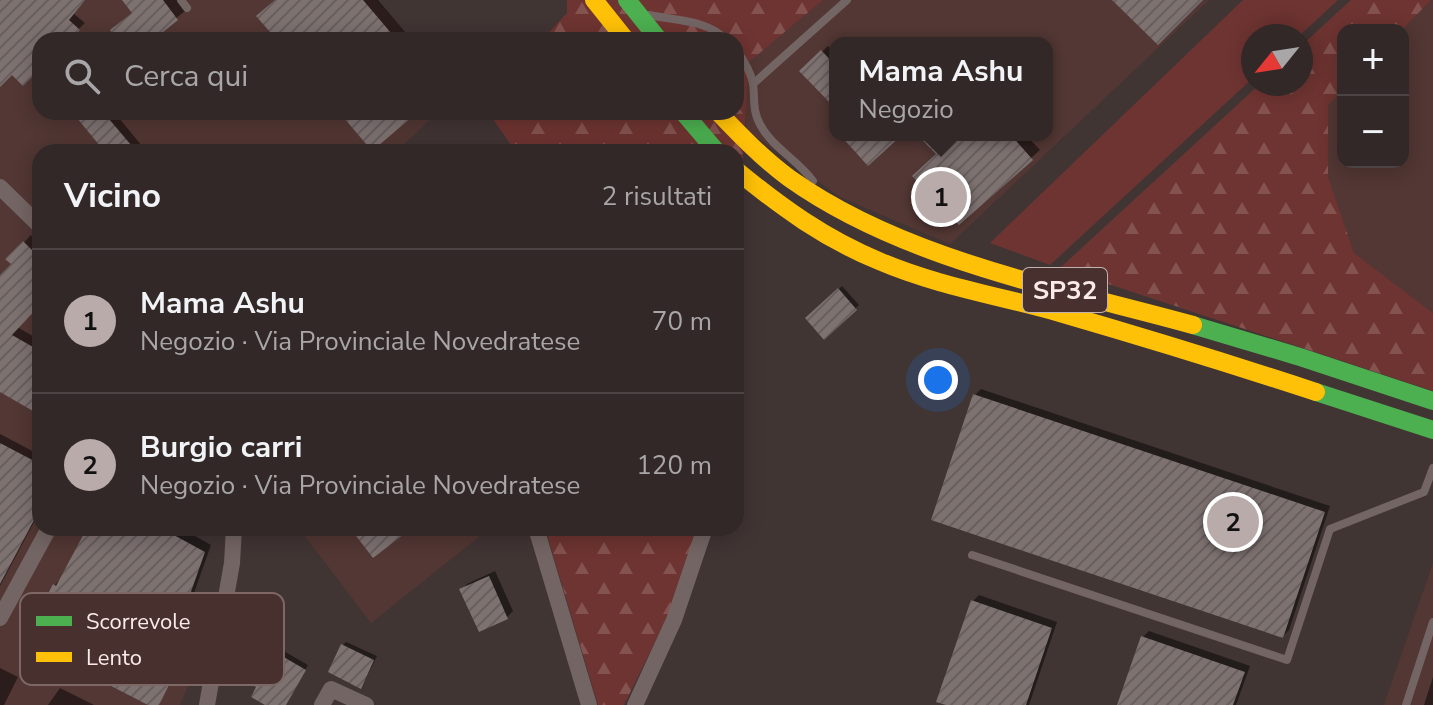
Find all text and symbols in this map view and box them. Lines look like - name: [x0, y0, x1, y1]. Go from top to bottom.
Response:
- north arrow: [1241, 24, 1313, 96]
- map controls: [1337, 24, 1409, 168]
- button: +: [1337, 24, 1409, 96]
- search box: [32, 32, 744, 120]
- popup: [829, 37, 1053, 141]
- text: Mama Ashu: [859, 51, 1023, 92]
- icon: search: [60, 54, 104, 98]
- text: Cerca qui: [124, 56, 248, 97]
- text: Negozio: [859, 92, 954, 127]
- button: −: [1337, 96, 1409, 168]
- pin: 1: [915, 167, 967, 227]
- text: Vicino: [64, 173, 161, 219]
- text: 2 risultati: [602, 179, 712, 214]
- road number: SP32: [1023, 268, 1107, 312]
- text: Mama Ashu: [140, 283, 305, 324]
- text: 1: [82, 304, 98, 339]
- text: 70 m: [652, 304, 712, 339]
- text: Negozio · Via Provinciale Novedratese: [140, 324, 580, 359]
- your location: [918, 360, 958, 400]
- text: Burgio carri: [140, 427, 302, 468]
- text: 2: [82, 448, 98, 483]
- text: 120 m: [636, 448, 712, 483]
- text: Negozio · Via Provinciale Novedratese: [140, 468, 580, 503]
- pin: 2: [1207, 492, 1259, 552]
- legend: [20, 593, 284, 685]
- text: Scorrevole: [86, 607, 190, 637]
- text: Lento: [86, 643, 142, 673]

